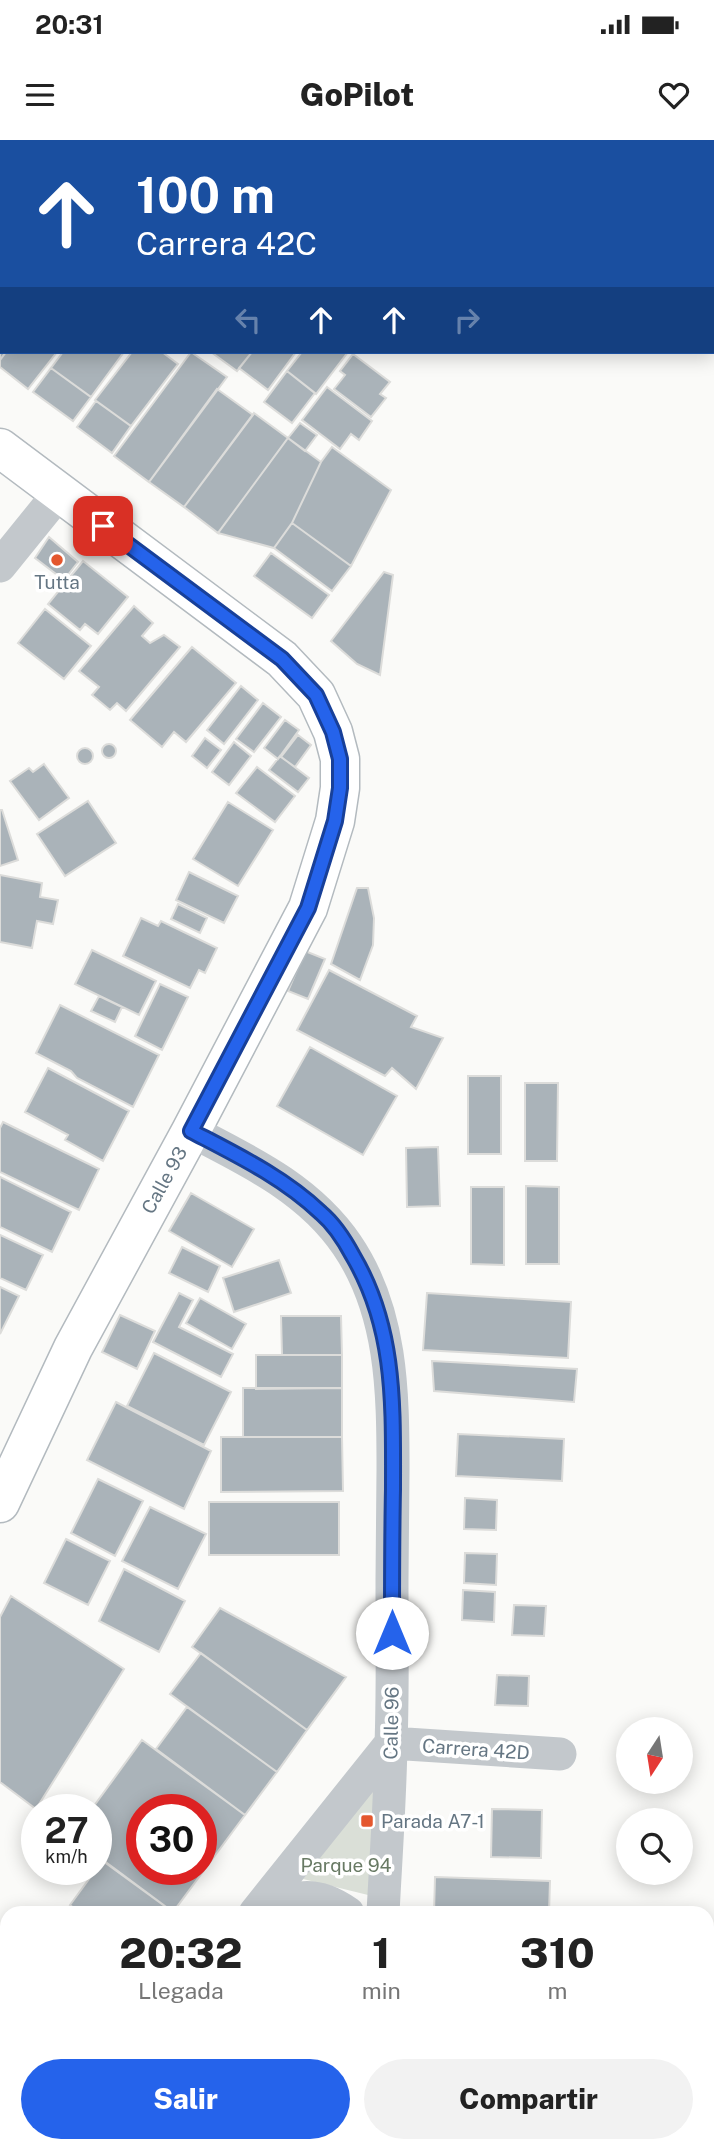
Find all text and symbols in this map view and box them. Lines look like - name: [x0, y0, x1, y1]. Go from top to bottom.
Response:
- text: 20:31: [35, 9, 104, 40]
- icon: menu: [21, 76, 59, 114]
- text: GoPilot: [300, 76, 414, 113]
- icon: heart: [655, 76, 693, 114]
- text: 100 m: [136, 166, 275, 224]
- icon: ahead: [21, 168, 112, 259]
- text: Carrera 42C: [136, 225, 317, 262]
- icon: left: [229, 301, 267, 339]
- icon: ahead: [302, 301, 340, 339]
- icon: ahead: [375, 301, 413, 339]
- icon: right: [448, 301, 486, 339]
- pin: [73, 496, 133, 556]
- icon: arrive: [84, 507, 122, 545]
- marker: Tutta: [49, 552, 65, 568]
- place label: Tutta: [34, 571, 80, 593]
- street label: Calle 93: [137, 1143, 191, 1217]
- position arrow: [355, 1596, 429, 1670]
- street label: Calle 96: [379, 1686, 403, 1760]
- north arrow: [616, 1717, 693, 1794]
- map controls: [616, 1717, 693, 1885]
- street label: Carrera 42D: [422, 1734, 530, 1764]
- speed limit sign: 30: [126, 1794, 217, 1885]
- button: search: [616, 1808, 693, 1885]
- text: 27: [44, 1810, 89, 1851]
- place label: Parada A7-1: [381, 1810, 485, 1832]
- marker: Parada A7-1: [359, 1813, 375, 1829]
- text: km/h: [45, 1846, 88, 1867]
- park label: Parque 94: [300, 1854, 392, 1876]
- text: 20:32: [119, 1928, 243, 1977]
- text: 1: [372, 1928, 390, 1977]
- text: 310: [520, 1928, 595, 1977]
- text: Llegada: [138, 1977, 224, 2004]
- text: min: [362, 1977, 401, 2004]
- text: m: [547, 1977, 567, 2004]
- button: Salir: [21, 2059, 350, 2139]
- button: Compartir: [364, 2059, 693, 2139]

